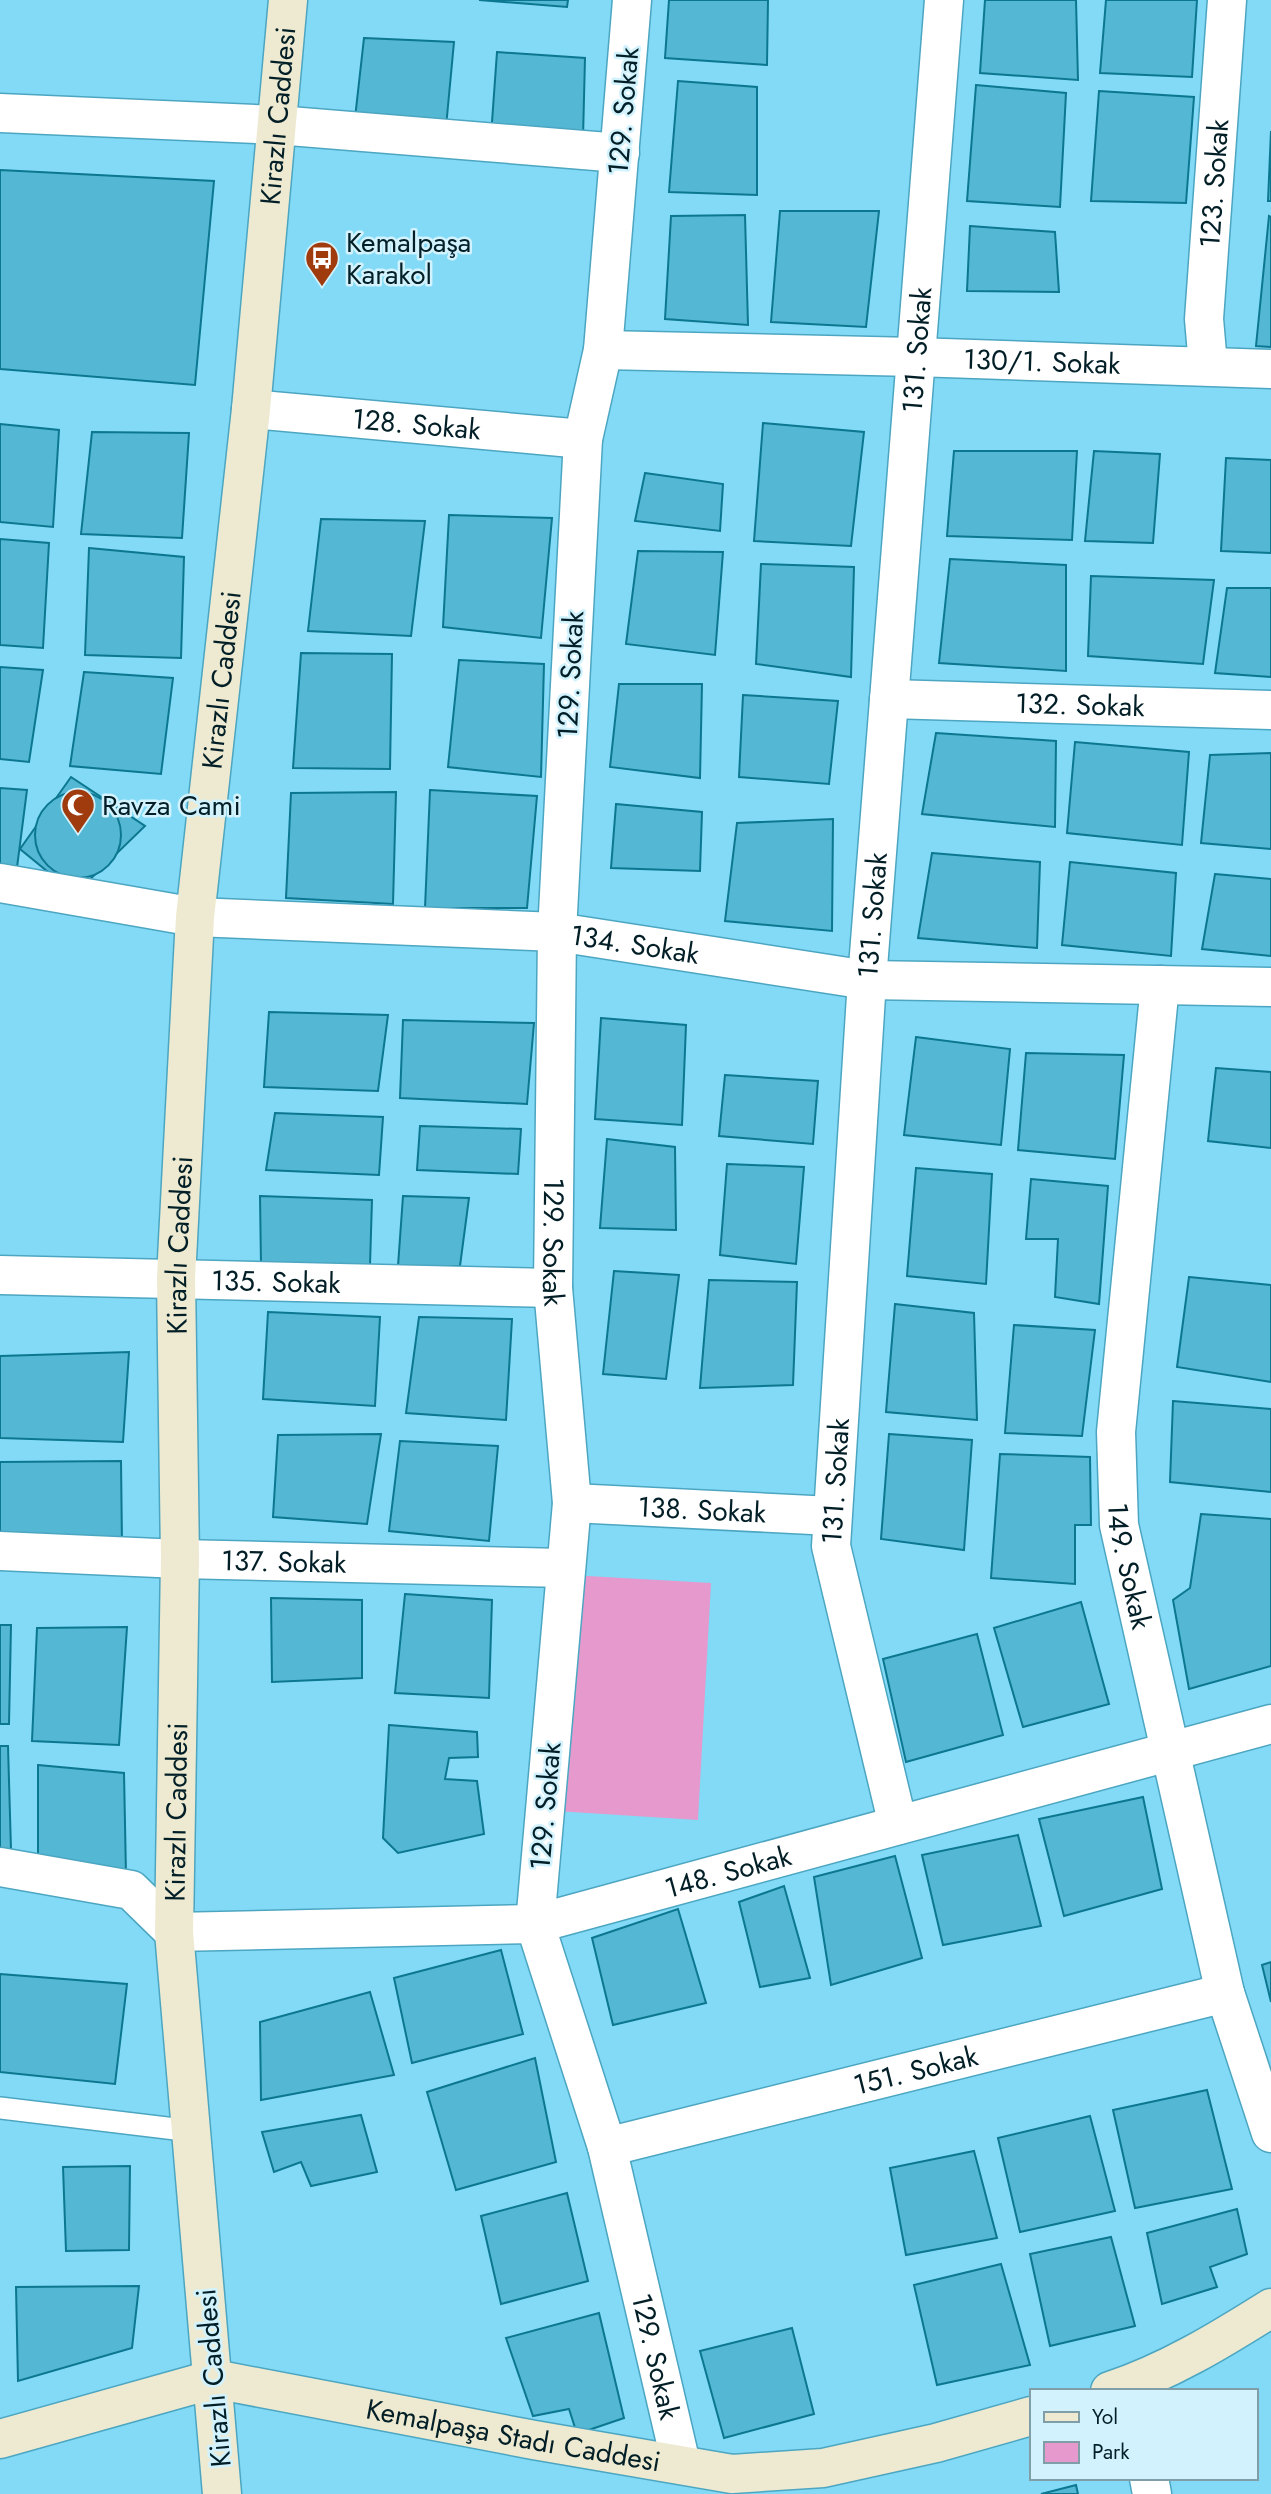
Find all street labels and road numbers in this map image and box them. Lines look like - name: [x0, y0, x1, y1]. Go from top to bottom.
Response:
- street label: Kirazlı Caddesi: [250, 25, 306, 207]
- street label: 129. Sokak: [597, 45, 650, 177]
- street label: 123. Sokak: [1189, 117, 1239, 249]
- street label: 131. Sokak: [892, 285, 942, 415]
- street label: 130/1. Sokak: [963, 339, 1122, 385]
- street label: 128. Sokak: [350, 398, 483, 451]
- street label: Kirazlı Caddesi: [191, 589, 252, 771]
- street label: 129. Sokak: [547, 609, 594, 740]
- street label: 132. Sokak: [1015, 683, 1146, 727]
- street label: 131. Sokak: [847, 850, 898, 980]
- street label: 134. Sokak: [567, 914, 703, 975]
- street label: Kirazlı Caddesi: [156, 1155, 203, 1335]
- street label: 129. Sokak: [532, 1177, 575, 1308]
- street label: 135. Sokak: [211, 1260, 342, 1304]
- street label: 131. Sokak: [811, 1416, 860, 1545]
- street label: 138. Sokak: [637, 1486, 768, 1534]
- street label: 149. Sokak: [1097, 1502, 1162, 1634]
- street label: 137. Sokak: [221, 1540, 347, 1584]
- street label: Kirazlı Caddesi: [154, 1722, 198, 1902]
- street label: 129. Sokak: [519, 1740, 572, 1872]
- street label: 148. Sokak: [660, 1835, 796, 1909]
- street label: 151. Sokak: [849, 2035, 983, 2106]
- street label: Kirazlı Caddesi: [185, 2287, 242, 2469]
- street label: 129. Sokak: [621, 2289, 690, 2424]
- street label: Kemalpaşa Stadı Caddesi: [363, 2388, 664, 2482]

